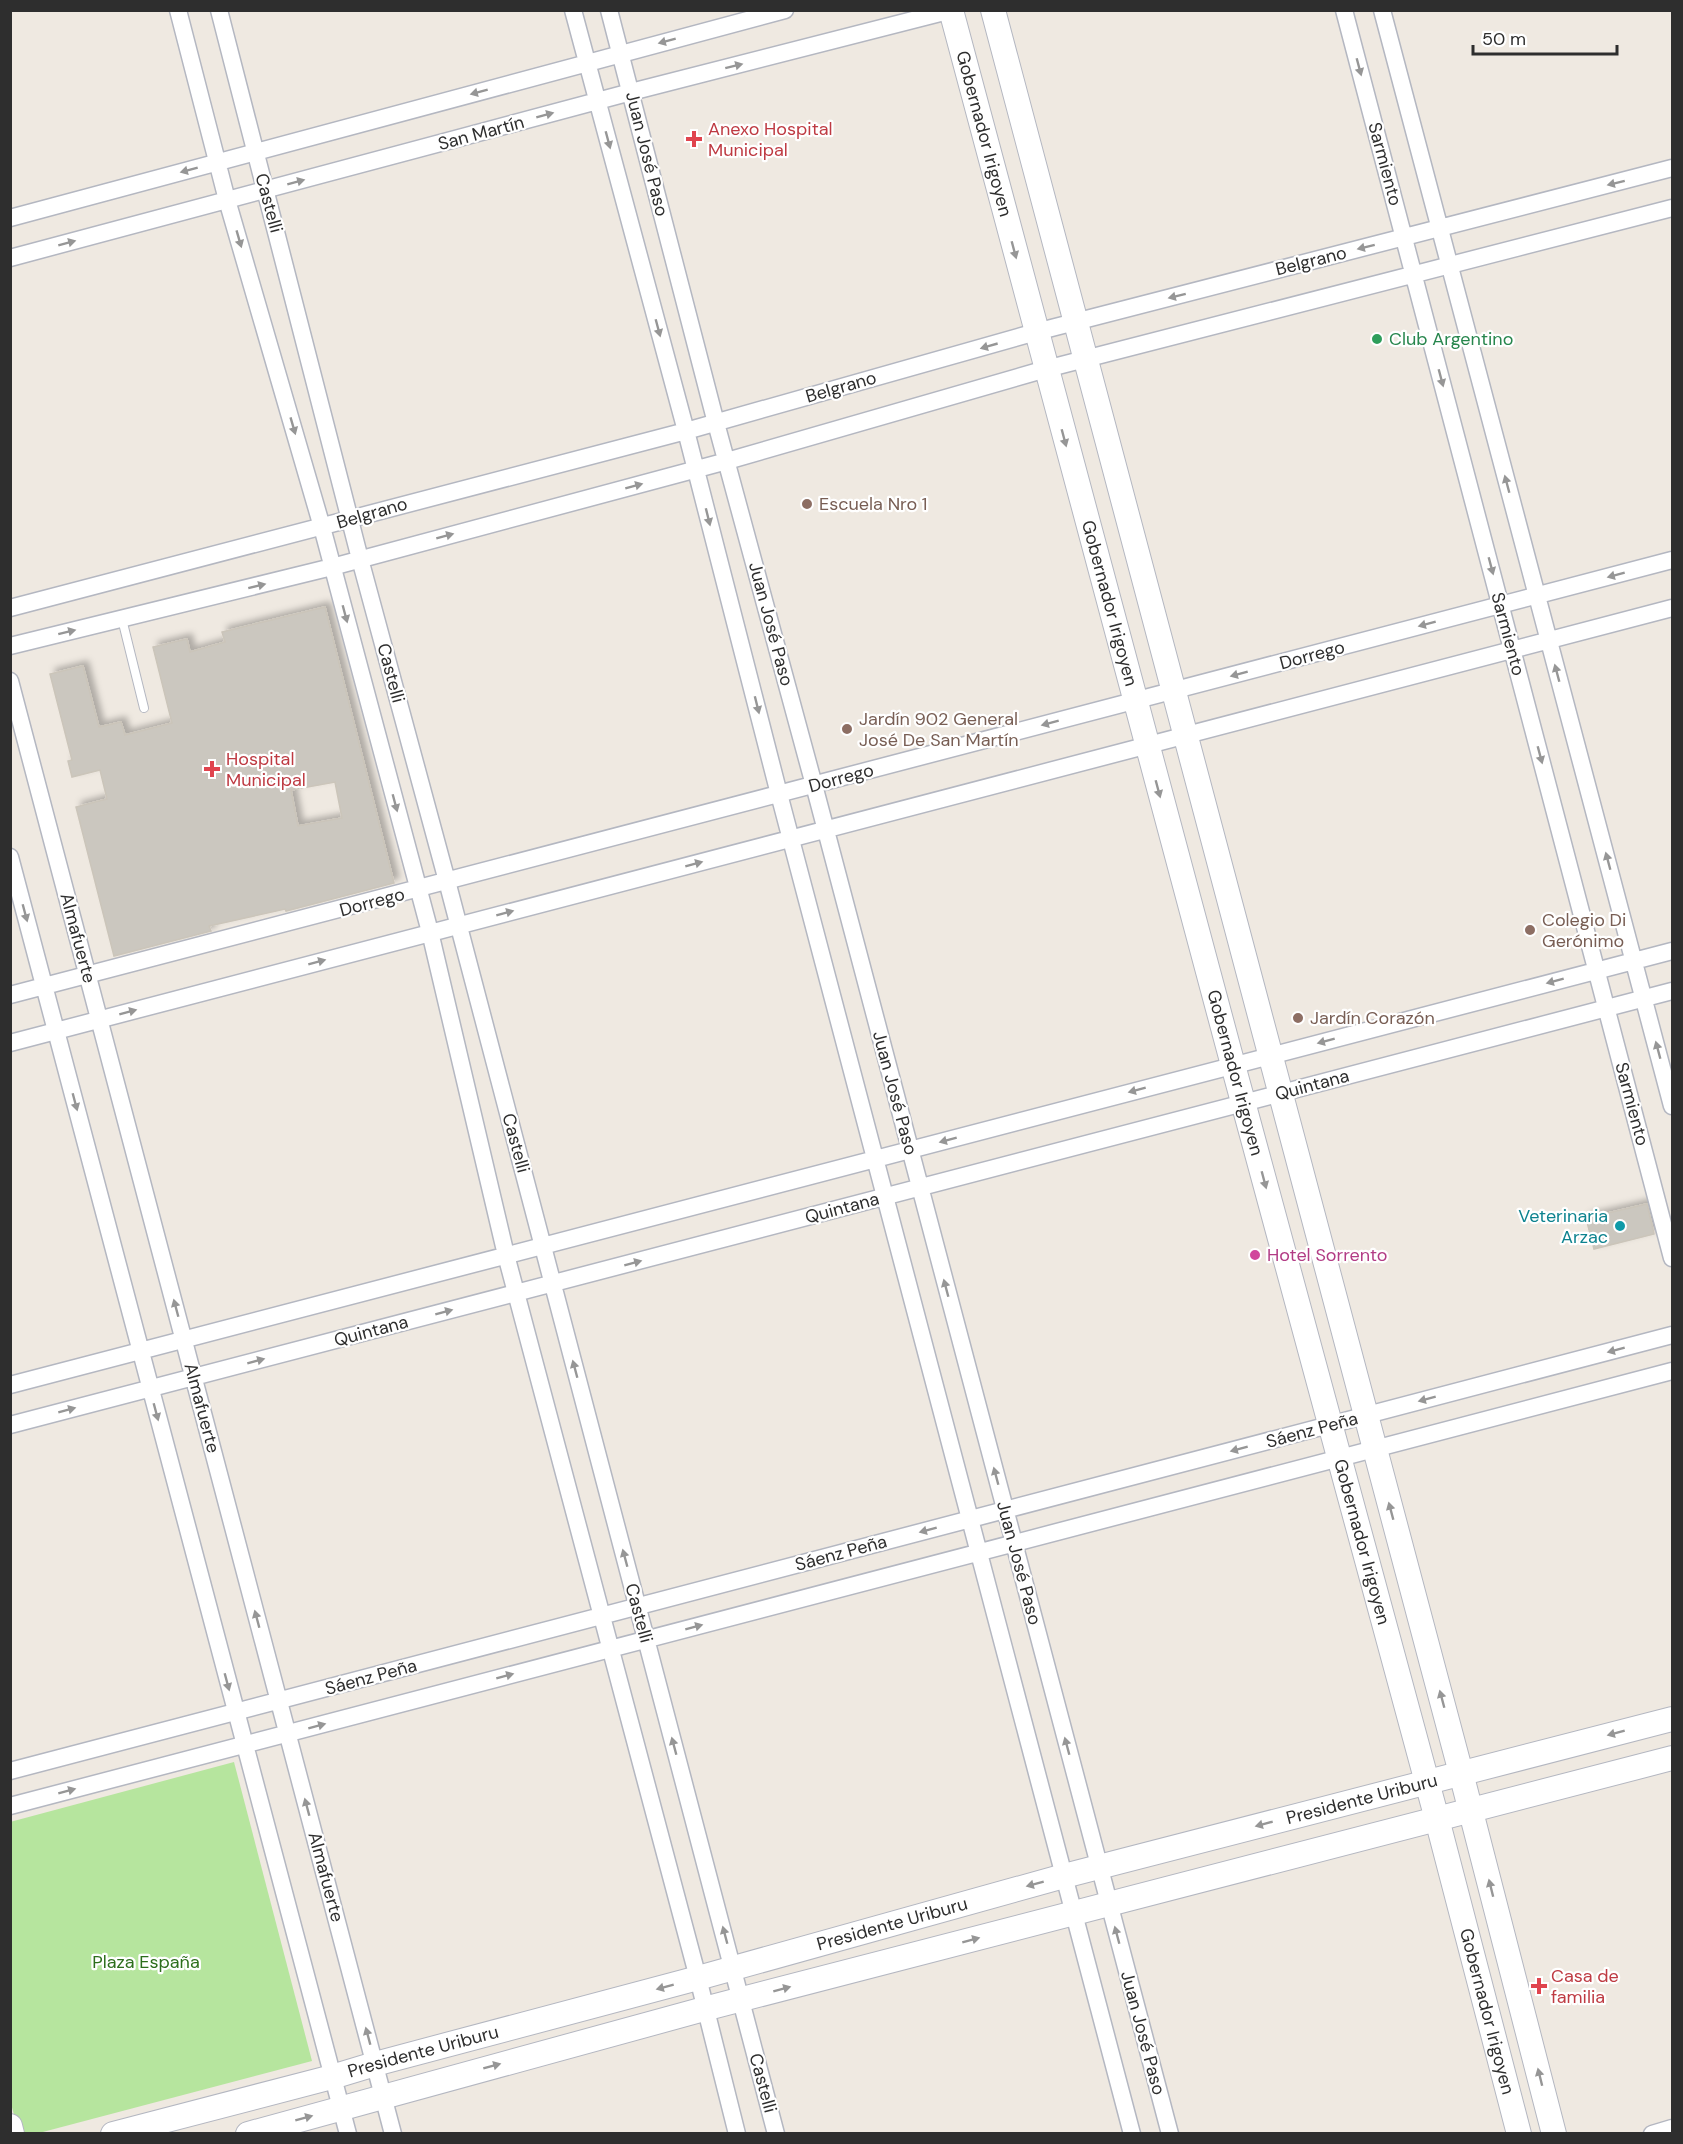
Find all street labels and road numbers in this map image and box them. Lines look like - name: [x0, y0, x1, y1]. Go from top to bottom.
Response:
- street label: Gobernador Irigoyen: [950, 48, 1018, 219]
- street label: Juan José Paso: [620, 89, 674, 219]
- street label: San Martín: [435, 110, 527, 156]
- street label: Sarmiento: [1362, 120, 1408, 208]
- street label: Castelli: [250, 171, 288, 235]
- street label: Belgrano: [1273, 241, 1349, 281]
- street label: Belgrano: [803, 365, 879, 409]
- street label: Belgrano: [334, 491, 410, 535]
- street label: Gobernador Irigoyen: [1076, 518, 1143, 689]
- street label: Juan José Paso: [743, 559, 799, 689]
- street label: Sarmiento: [1485, 590, 1531, 678]
- street label: Dorrego: [1277, 635, 1347, 675]
- street label: Castelli: [372, 641, 410, 705]
- street label: Dorrego: [806, 758, 876, 798]
- street label: Dorrego: [337, 882, 407, 922]
- street label: Almafuerte: [54, 890, 102, 986]
- street label: Gobernador Irigoyen: [1201, 987, 1269, 1158]
- street label: Juan José Paso: [867, 1028, 923, 1158]
- street label: Sarmiento: [1609, 1060, 1655, 1148]
- street label: Quintana: [1272, 1064, 1352, 1106]
- street label: Castelli: [497, 1111, 535, 1175]
- street label: Quintana: [802, 1187, 882, 1229]
- street label: Quintana: [331, 1310, 411, 1352]
- street label: Almafuerte: [178, 1360, 226, 1456]
- street label: Sáenz Peña: [1263, 1406, 1361, 1454]
- street label: Gobernador Irigoyen: [1328, 1456, 1396, 1627]
- street label: Juan José Paso: [991, 1498, 1047, 1628]
- street label: Sáenz Peña: [792, 1529, 890, 1577]
- street label: Castelli: [620, 1581, 658, 1645]
- street label: Sáenz Peña: [322, 1653, 420, 1701]
- street label: Presidente Uriburu: [1284, 1768, 1440, 1830]
- street label: Almafuerte: [302, 1829, 350, 1925]
- street label: Presidente Uriburu: [814, 1891, 970, 1956]
- street label: Gobernador Irigoyen: [1454, 1926, 1520, 2097]
- street label: Juan José Paso: [1115, 1968, 1171, 2098]
- street label: Presidente Uriburu: [345, 2020, 501, 2084]
- street label: Castelli: [744, 2051, 782, 2115]

